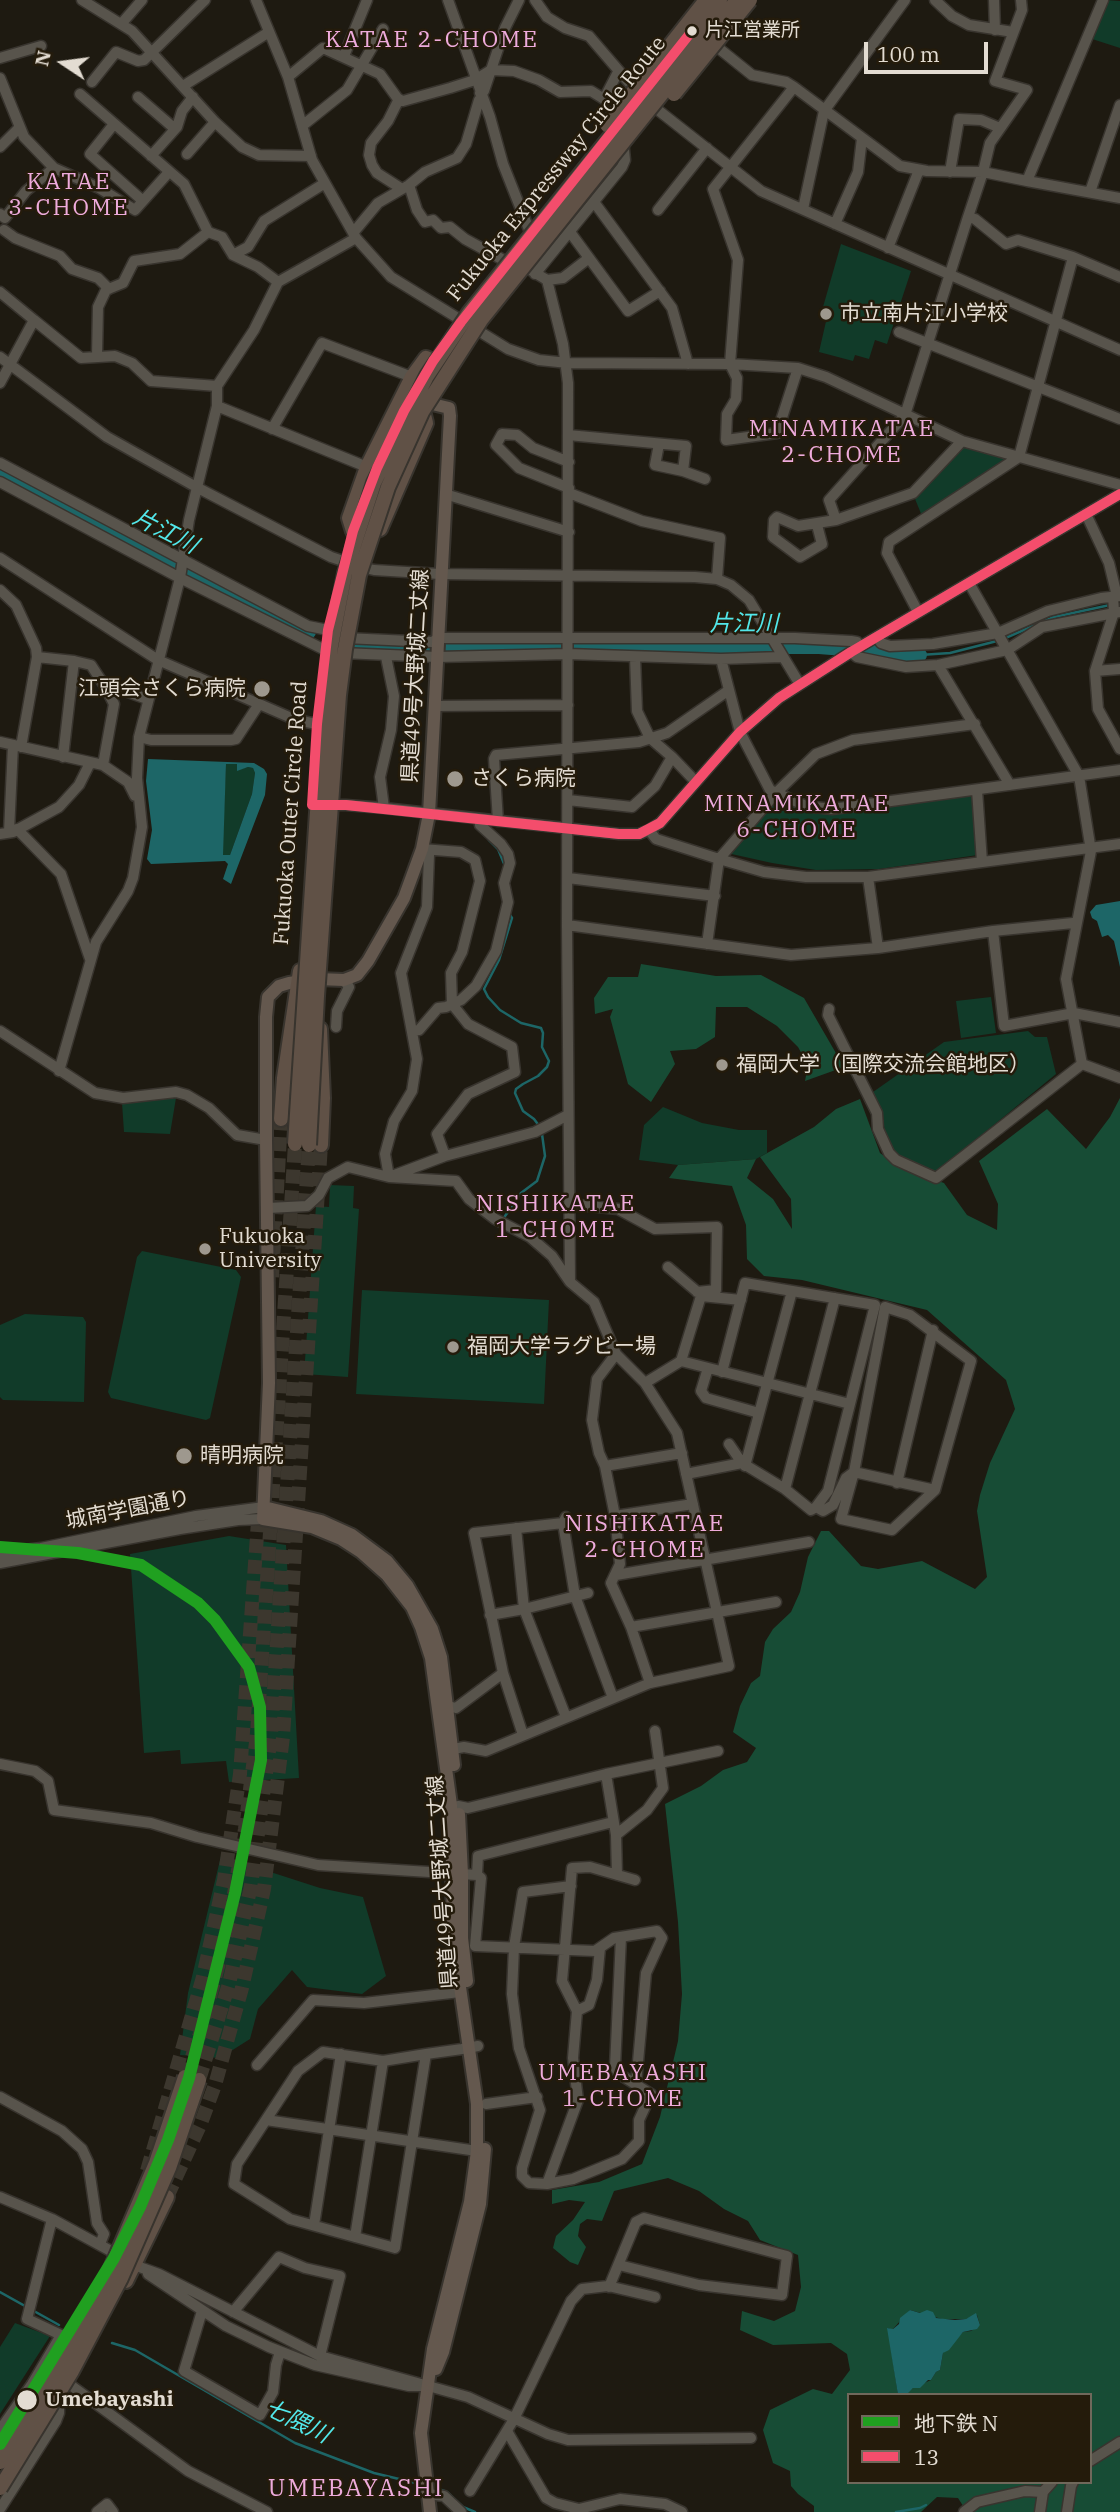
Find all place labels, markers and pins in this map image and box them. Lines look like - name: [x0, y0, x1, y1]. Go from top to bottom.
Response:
- place label: 片江営業所: [705, 20, 800, 42]
- marker: 片江営業所: [685, 24, 699, 38]
- place label: 市立南片江小学校: [840, 301, 1008, 327]
- marker: 市立南片江小学校: [818, 306, 834, 322]
- place label: 江頭会さくら病院: [78, 676, 246, 702]
- marker: 江頭会さくら病院: [252, 679, 272, 699]
- place label: さくら病院: [471, 766, 576, 792]
- marker: さくら病院: [445, 769, 465, 789]
- place label: 福岡大学（国際交流会館地区）: [736, 1052, 1030, 1078]
- marker: 福岡大学（国際交流会館地区）: [714, 1057, 730, 1073]
- place label: Fukuoka University: [219, 1224, 322, 1274]
- marker: Fukuoka University: [197, 1241, 213, 1257]
- place label: 福岡大学ラグビー場: [467, 1334, 656, 1360]
- marker: 福岡大学ラグビー場: [445, 1339, 461, 1355]
- place label: 晴明病院: [200, 1443, 284, 1469]
- marker: 晴明病院: [174, 1446, 194, 1466]
- place label: Umebayashi: [45, 2387, 174, 2413]
- marker: Umebayashi: [15, 2388, 39, 2412]

